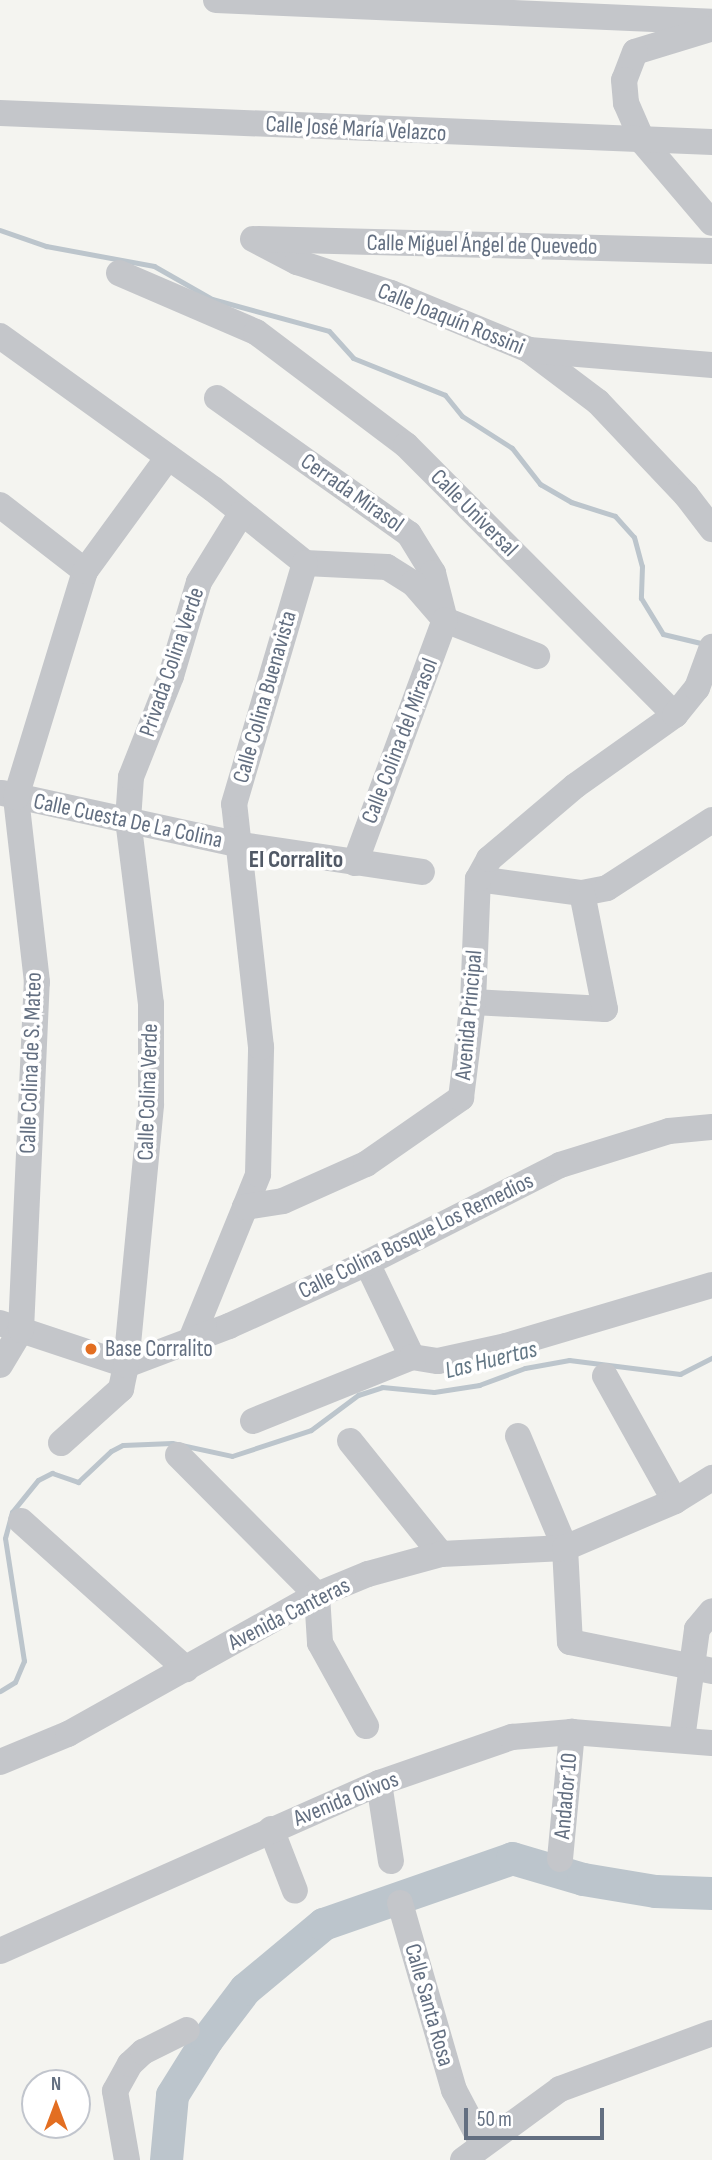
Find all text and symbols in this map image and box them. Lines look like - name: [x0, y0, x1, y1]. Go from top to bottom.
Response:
- street label: Calle José María Velazco: [265, 110, 447, 148]
- street label: Calle Miguel Ángel de Quevedo: [366, 229, 598, 261]
- street label: Calle Joaquín Rossini: [374, 277, 528, 361]
- street label: Cerrada Mirasol: [295, 448, 409, 538]
- street label: Calle Universal: [425, 464, 523, 562]
- street label: Privada Colina Verde: [134, 584, 210, 740]
- street label: Calle Colina Buenavista: [227, 608, 303, 786]
- street label: Calle Colina del Mirasol: [356, 654, 444, 828]
- street label: Calle Cuesta De La Colina: [31, 788, 225, 854]
- district label: El Corralito: [249, 846, 343, 874]
- street label: Avenida Principal: [450, 949, 488, 1081]
- street label: Calle Colina de S. Mateo: [14, 972, 48, 1154]
- street label: Calle Colina Verde: [132, 1023, 164, 1161]
- street label: Calle Colina Bosque Los Remedios: [294, 1167, 538, 1305]
- place label: Base Corralito: [105, 1335, 213, 1363]
- water label: Las Huertas: [442, 1335, 540, 1385]
- marker: Base Corralito: [83, 1341, 99, 1357]
- street label: Avenida Canteras: [224, 1572, 354, 1656]
- street label: Andador 10: [548, 1752, 584, 1840]
- street label: Avenida Olivos: [290, 1765, 402, 1833]
- street label: Calle Santa Rosa: [398, 1941, 460, 2069]
- north arrow: [21, 2069, 91, 2139]
- text: N: [51, 2073, 61, 2096]
- scale bar: [467, 2094, 607, 2138]
- text: 50 m: [477, 2107, 512, 2132]

